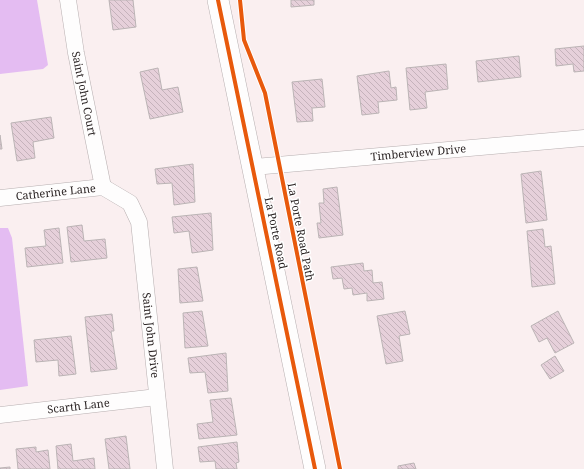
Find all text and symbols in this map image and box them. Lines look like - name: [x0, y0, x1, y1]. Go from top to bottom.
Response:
- street label: Saint John Court: [69, 50, 101, 137]
- street label: Timberview Drive: [370, 140, 467, 164]
- street label: Catherine Lane: [15, 180, 97, 203]
- street label: La Porte Road Path: [285, 182, 318, 282]
- street label: La Porte Road: [262, 196, 291, 270]
- street label: Saint John Drive: [139, 292, 163, 379]
- street label: Scarth Lane: [46, 394, 110, 417]

